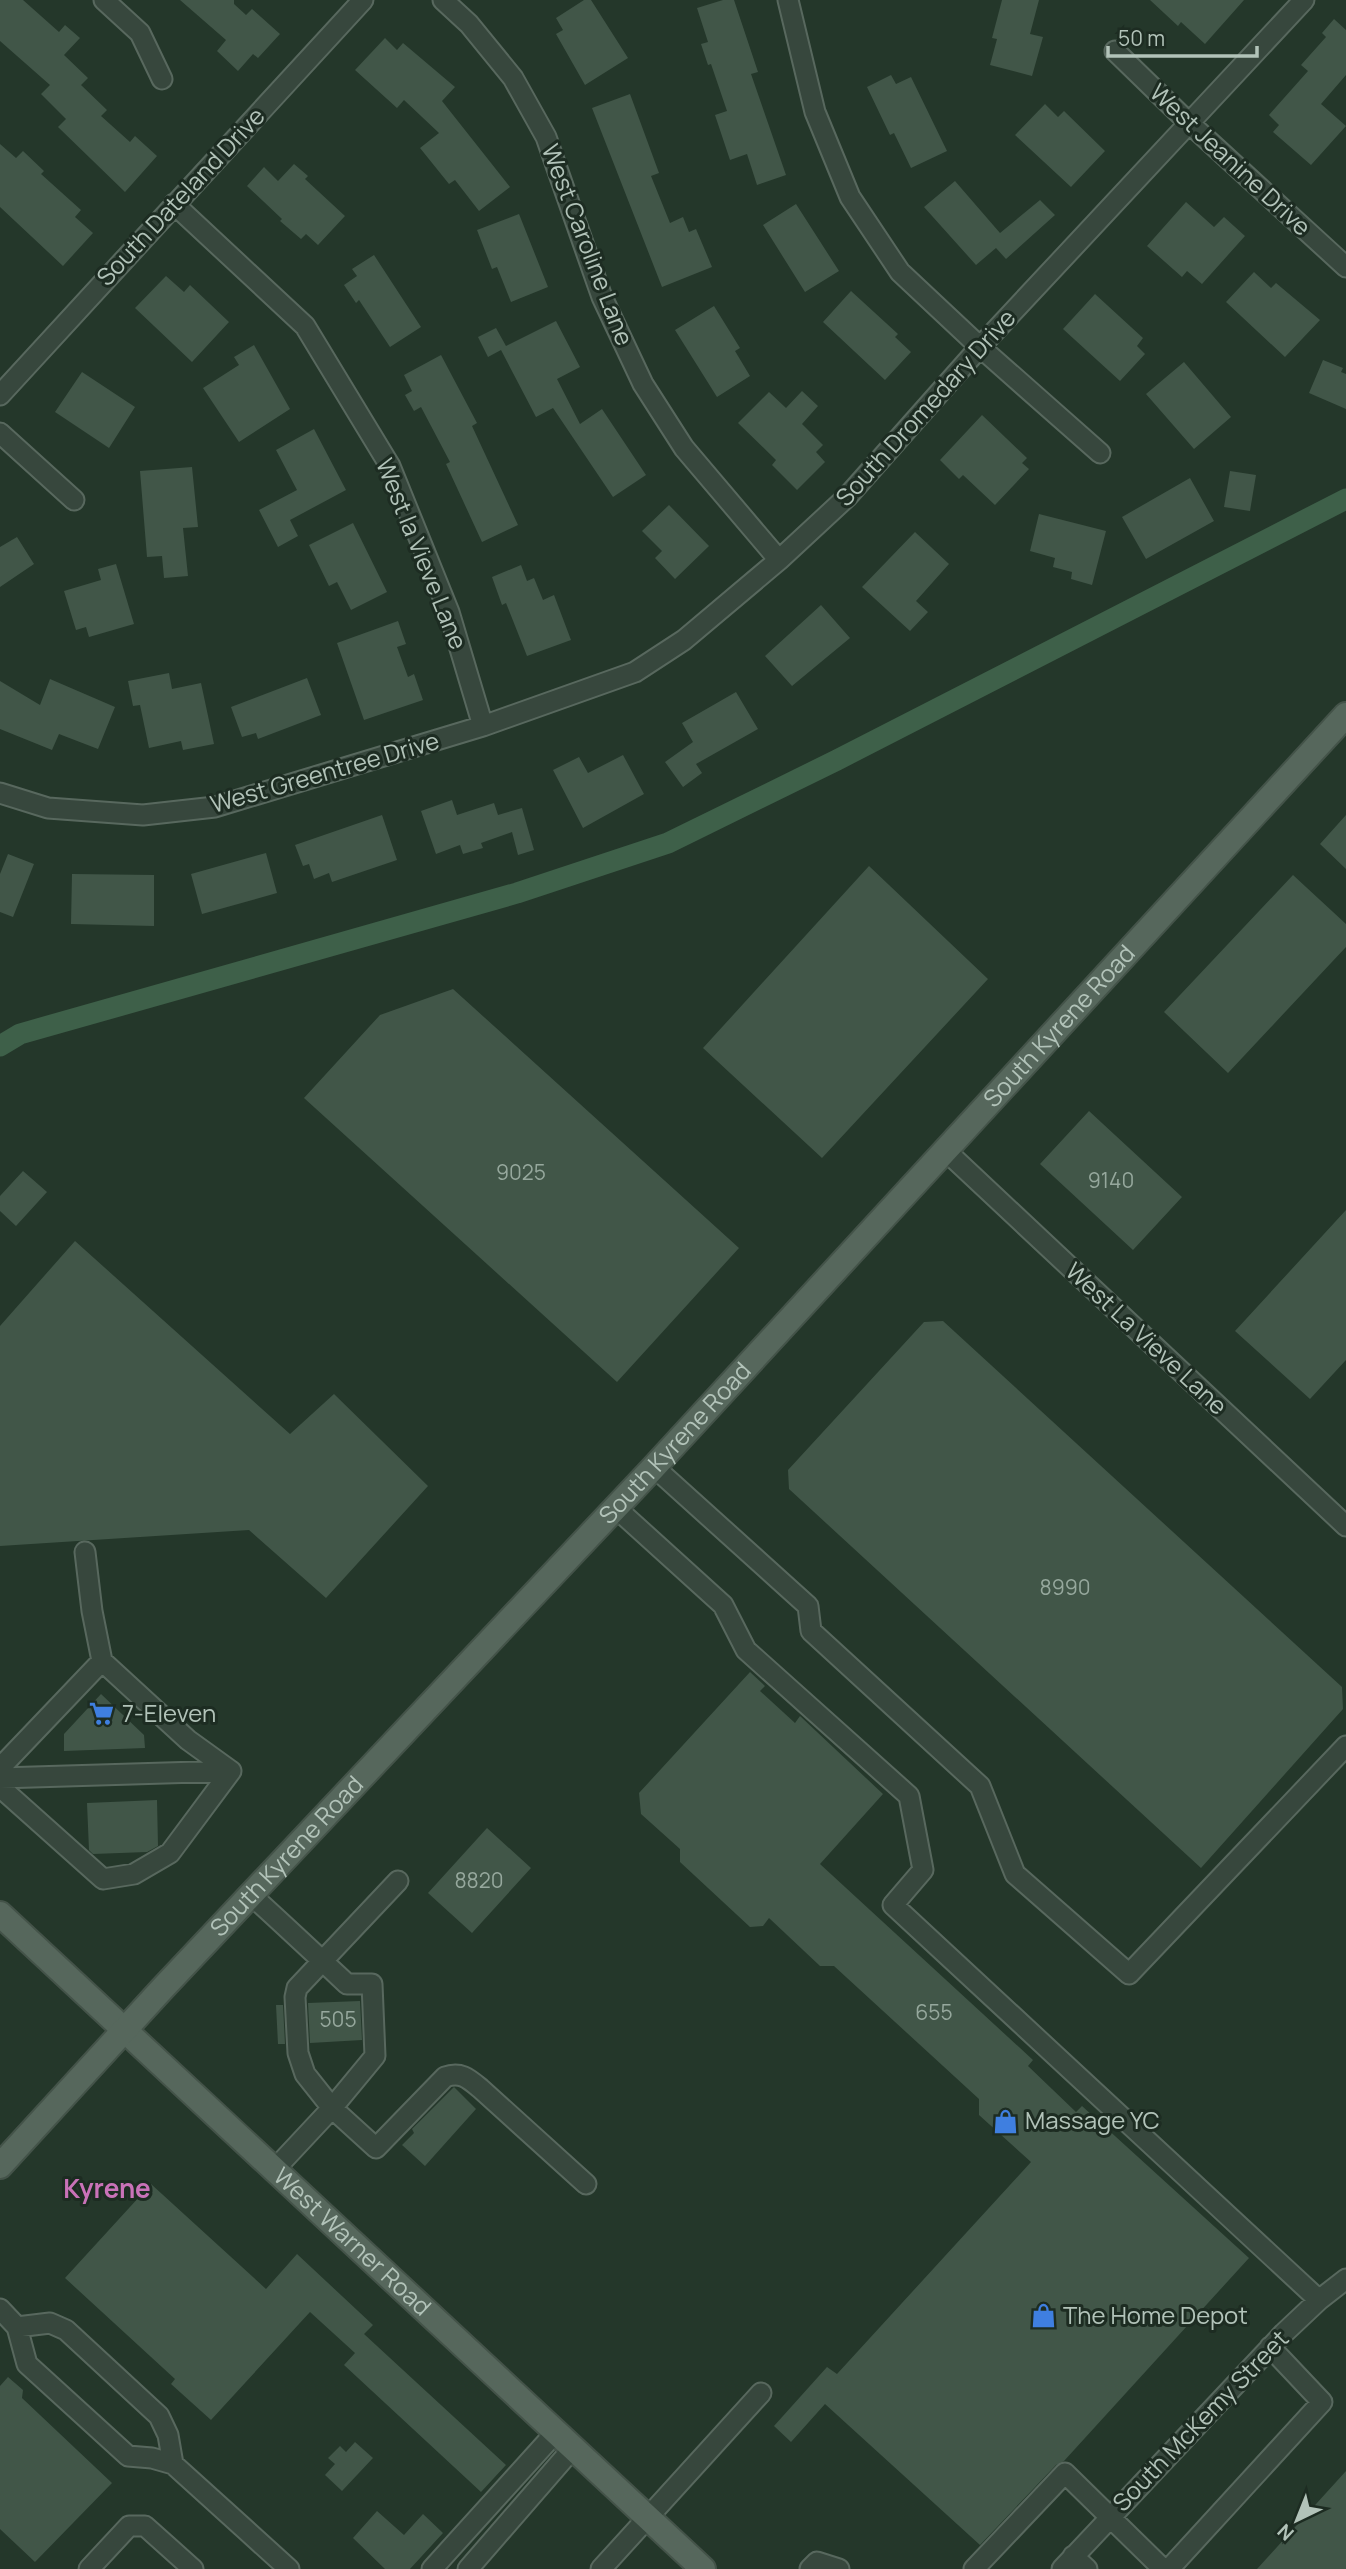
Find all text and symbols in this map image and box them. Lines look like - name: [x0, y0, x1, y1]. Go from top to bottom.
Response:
- scale bar: [1108, 14, 1257, 58]
- text: 50 m: [1118, 24, 1165, 52]
- street label: West Jeanine Drive: [1143, 75, 1319, 242]
- street label: South Dateland Drive: [88, 100, 271, 292]
- street label: West Caroline Lane: [535, 139, 642, 350]
- street label: South Dromedary Drive: [827, 301, 1022, 513]
- street label: West la Vieve Lane: [369, 453, 476, 654]
- street label: West Greentree Drive: [206, 723, 443, 820]
- street label: South Kyrene Road: [975, 937, 1142, 1114]
- house number: 9025: [496, 1158, 546, 1186]
- house number: 9140: [1088, 1166, 1134, 1194]
- street label: West La Vieve Lane: [1059, 1254, 1235, 1422]
- street label: South Kyrene Road: [591, 1354, 758, 1531]
- house number: 8990: [1039, 1573, 1091, 1601]
- place label: 7-Eleven: [122, 1696, 216, 1729]
- supermarket icon: 7-Eleven: [88, 1700, 116, 1728]
- street label: South Kyrene Road: [202, 1768, 370, 1943]
- house number: 8820: [454, 1866, 504, 1894]
- house number: 655: [915, 1998, 953, 2026]
- house number: 505: [319, 2005, 357, 2033]
- place label: Massage YC: [1025, 2103, 1160, 2136]
- shop icon: Massage YC: [991, 2107, 1019, 2135]
- street label: West Warner Road: [267, 2159, 439, 2322]
- district label: Kyrene: [63, 2170, 151, 2206]
- place label: The Home Depot: [1063, 2298, 1248, 2331]
- shop icon: The Home Depot: [1029, 2302, 1057, 2330]
- street label: South McKemy Street: [1105, 2322, 1295, 2518]
- north arrow: [1262, 2485, 1332, 2555]
- text: N: [1272, 2518, 1299, 2547]

